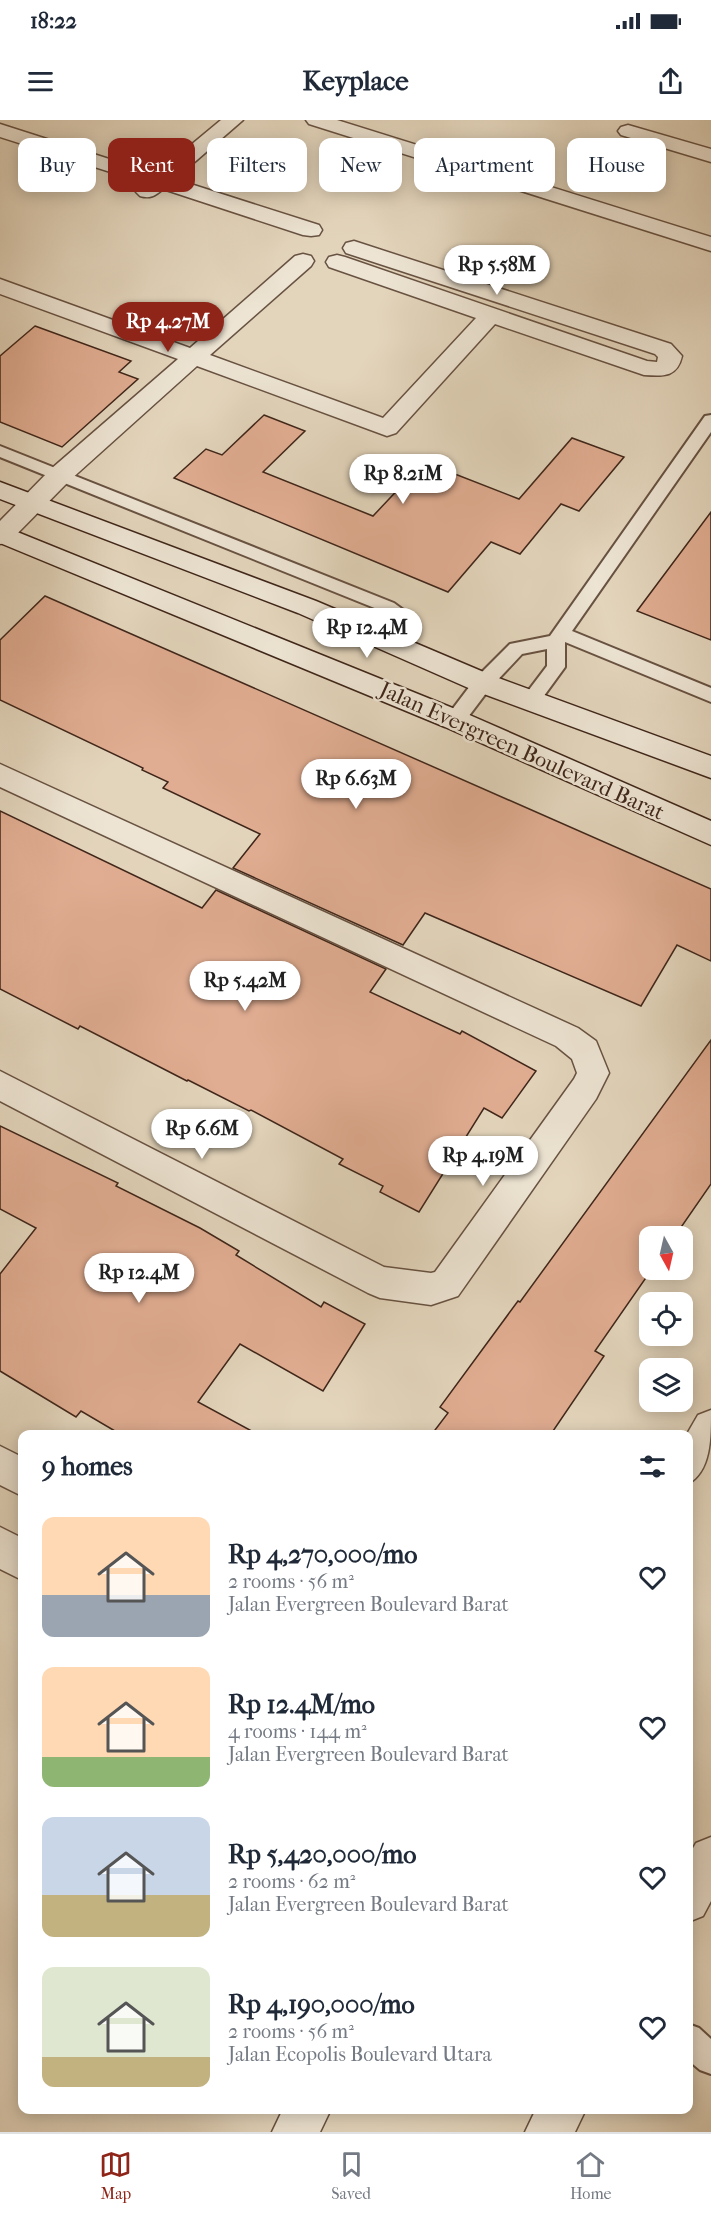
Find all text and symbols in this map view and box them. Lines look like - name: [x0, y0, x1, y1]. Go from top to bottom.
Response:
- text: 18:22: [30, 8, 77, 34]
- icon: menu: [24, 65, 57, 98]
- text: Keyplace: [302, 65, 409, 97]
- icon: share: [654, 65, 687, 98]
- chip: Buy: [18, 138, 96, 192]
- chip: Rent: [108, 138, 195, 192]
- chip: Filters: [207, 138, 307, 192]
- chip: New: [319, 138, 402, 192]
- chip: Apartment: [414, 138, 555, 192]
- chip: House: [567, 138, 666, 192]
- pin: Rp 5.58M: [435, 245, 559, 296]
- text: Rp 5.58M: [458, 253, 536, 276]
- pin: Rp 4.27M: [106, 302, 230, 353]
- text: Rp 4.27M: [126, 310, 210, 333]
- pin: Rp 8.21M: [341, 454, 465, 505]
- text: Rp 8.21M: [363, 462, 443, 485]
- pin: Rp 12.4M: [305, 608, 429, 659]
- text: Rp 12.4M: [326, 616, 408, 639]
- street label: Jalan Evergreen Boulevard Barat: [374, 676, 668, 826]
- pin: Rp 6.63M: [294, 759, 418, 810]
- text: Rp 6.63M: [315, 767, 397, 790]
- pin: Rp 5.42M: [183, 961, 307, 1012]
- text: Rp 5.42M: [203, 969, 287, 992]
- pin: Rp 6.6M: [147, 1109, 257, 1160]
- text: Rp 6.6M: [165, 1117, 239, 1140]
- pin: Rp 4.19M: [421, 1136, 545, 1187]
- text: Rp 4.19M: [442, 1144, 524, 1167]
- north arrow: [639, 1226, 693, 1280]
- map controls: [639, 1226, 693, 1412]
- pin: Rp 12.4M: [77, 1253, 201, 1304]
- text: Rp 12.4M: [98, 1261, 180, 1284]
- button: locate: [639, 1292, 693, 1346]
- button: layers: [639, 1358, 693, 1412]
- icon: filters: [636, 1450, 669, 1483]
- text: 9 homes: [42, 1451, 133, 1482]
- text: Rp 4,270,000/mo: [228, 1539, 418, 1570]
- icon: home: [90, 1541, 162, 1613]
- icon: heart: [636, 1561, 669, 1594]
- text: 2 rooms · 56 m²: [228, 1570, 354, 1593]
- text: Jalan Evergreen Boulevard Barat: [228, 1593, 509, 1616]
- text: Rp 12.4M/mo: [228, 1689, 375, 1720]
- icon: home: [90, 1691, 162, 1763]
- icon: heart: [636, 1711, 669, 1744]
- text: 4 rooms · 144 m²: [228, 1720, 367, 1743]
- text: Jalan Evergreen Boulevard Barat: [228, 1743, 509, 1766]
- text: Rp 5,420,000/mo: [228, 1839, 416, 1870]
- icon: home: [90, 1841, 162, 1913]
- icon: heart: [636, 1861, 669, 1894]
- text: 2 rooms · 62 m²: [228, 1870, 355, 1893]
- text: Jalan Evergreen Boulevard Barat: [228, 1893, 509, 1916]
- text: Rp 4,190,000/mo: [228, 1989, 415, 2020]
- icon: home: [90, 1991, 162, 2063]
- icon: heart: [636, 2011, 669, 2044]
- text: 2 rooms · 56 m²: [228, 2020, 354, 2043]
- text: Jalan Ecopolis Boulevard Utara: [228, 2043, 492, 2066]
- tab: Map: [99, 2148, 132, 2203]
- tab: Saved: [331, 2148, 371, 2203]
- tab: Home: [570, 2148, 612, 2203]

